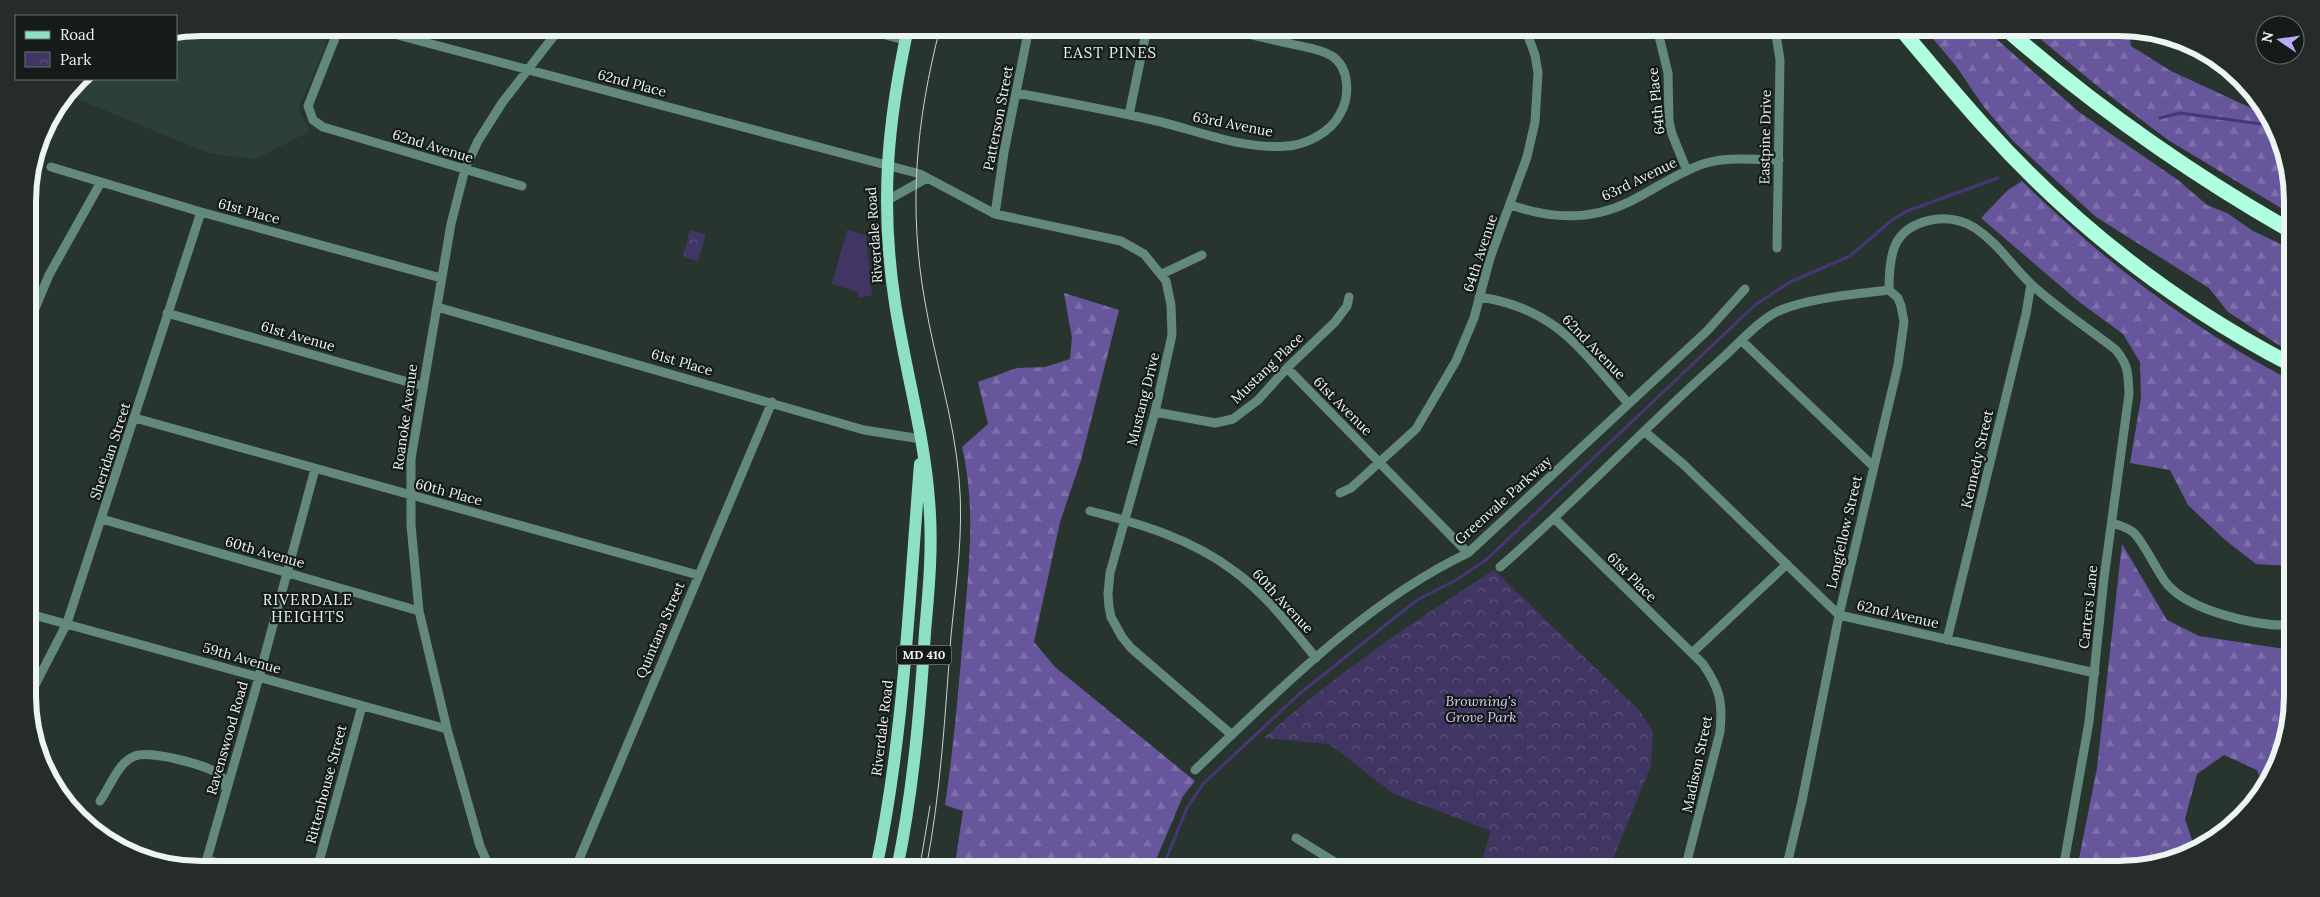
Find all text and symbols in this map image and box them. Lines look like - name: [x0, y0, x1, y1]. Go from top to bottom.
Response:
- legend: [15, 15, 178, 80]
- north arrow: [2255, 15, 2305, 65]
- text: Road: [60, 25, 95, 44]
- text: N: [2257, 30, 2277, 44]
- district label: EAST PINES: [1063, 43, 1157, 62]
- text: Park: [60, 50, 91, 69]
- street label: Patterson Street: [979, 63, 1017, 172]
- street label: 62nd Place: [596, 65, 669, 101]
- street label: 64th Place: [1643, 66, 1668, 136]
- street label: Eastpine Drive: [1755, 89, 1775, 185]
- street label: 63rd Avenue: [1191, 107, 1275, 141]
- street label: 62nd Avenue: [390, 125, 476, 167]
- street label: 63rd Avenue: [1598, 153, 1680, 205]
- street label: Riverdale Road: [862, 186, 886, 284]
- street label: 61st Place: [216, 194, 282, 228]
- street label: 64th Avenue: [1459, 211, 1501, 294]
- street label: 62nd Avenue: [1558, 311, 1630, 384]
- street label: 61st Avenue: [259, 317, 338, 355]
- street label: Mustang Place: [1227, 328, 1308, 407]
- street label: 61st Place: [649, 345, 715, 379]
- street label: Mustang Drive: [1123, 350, 1163, 447]
- street label: Roanoke Avenue: [389, 362, 421, 471]
- street label: 61st Avenue: [1310, 373, 1377, 440]
- street label: Sheridan Street: [86, 399, 134, 502]
- street label: Kennedy Street: [1957, 407, 1997, 510]
- street label: Greenvale Parkway: [1451, 451, 1556, 548]
- street label: Longfellow Street: [1822, 473, 1866, 590]
- street label: 60th Place: [414, 474, 485, 510]
- street label: 60th Avenue: [223, 532, 307, 572]
- street label: 61st Place: [1603, 548, 1661, 606]
- street label: Carters Lane: [2075, 564, 2101, 650]
- street label: 60th Avenue: [1249, 565, 1318, 637]
- street label: Quintana Street: [631, 578, 689, 681]
- district label: RIVERDALE HEIGHTS: [263, 590, 353, 626]
- street label: 62nd Avenue: [1855, 596, 1941, 632]
- street label: 59th Avenue: [201, 638, 284, 678]
- road number: MD 410: [896, 646, 952, 664]
- street label: Ravenswood Road: [202, 679, 252, 797]
- street label: Riverdale Road: [867, 679, 897, 777]
- park label: Browning's Grove Park: [1445, 692, 1517, 726]
- street label: Madison Street: [1678, 713, 1716, 814]
- street label: Rittenhouse Street: [301, 722, 351, 845]

